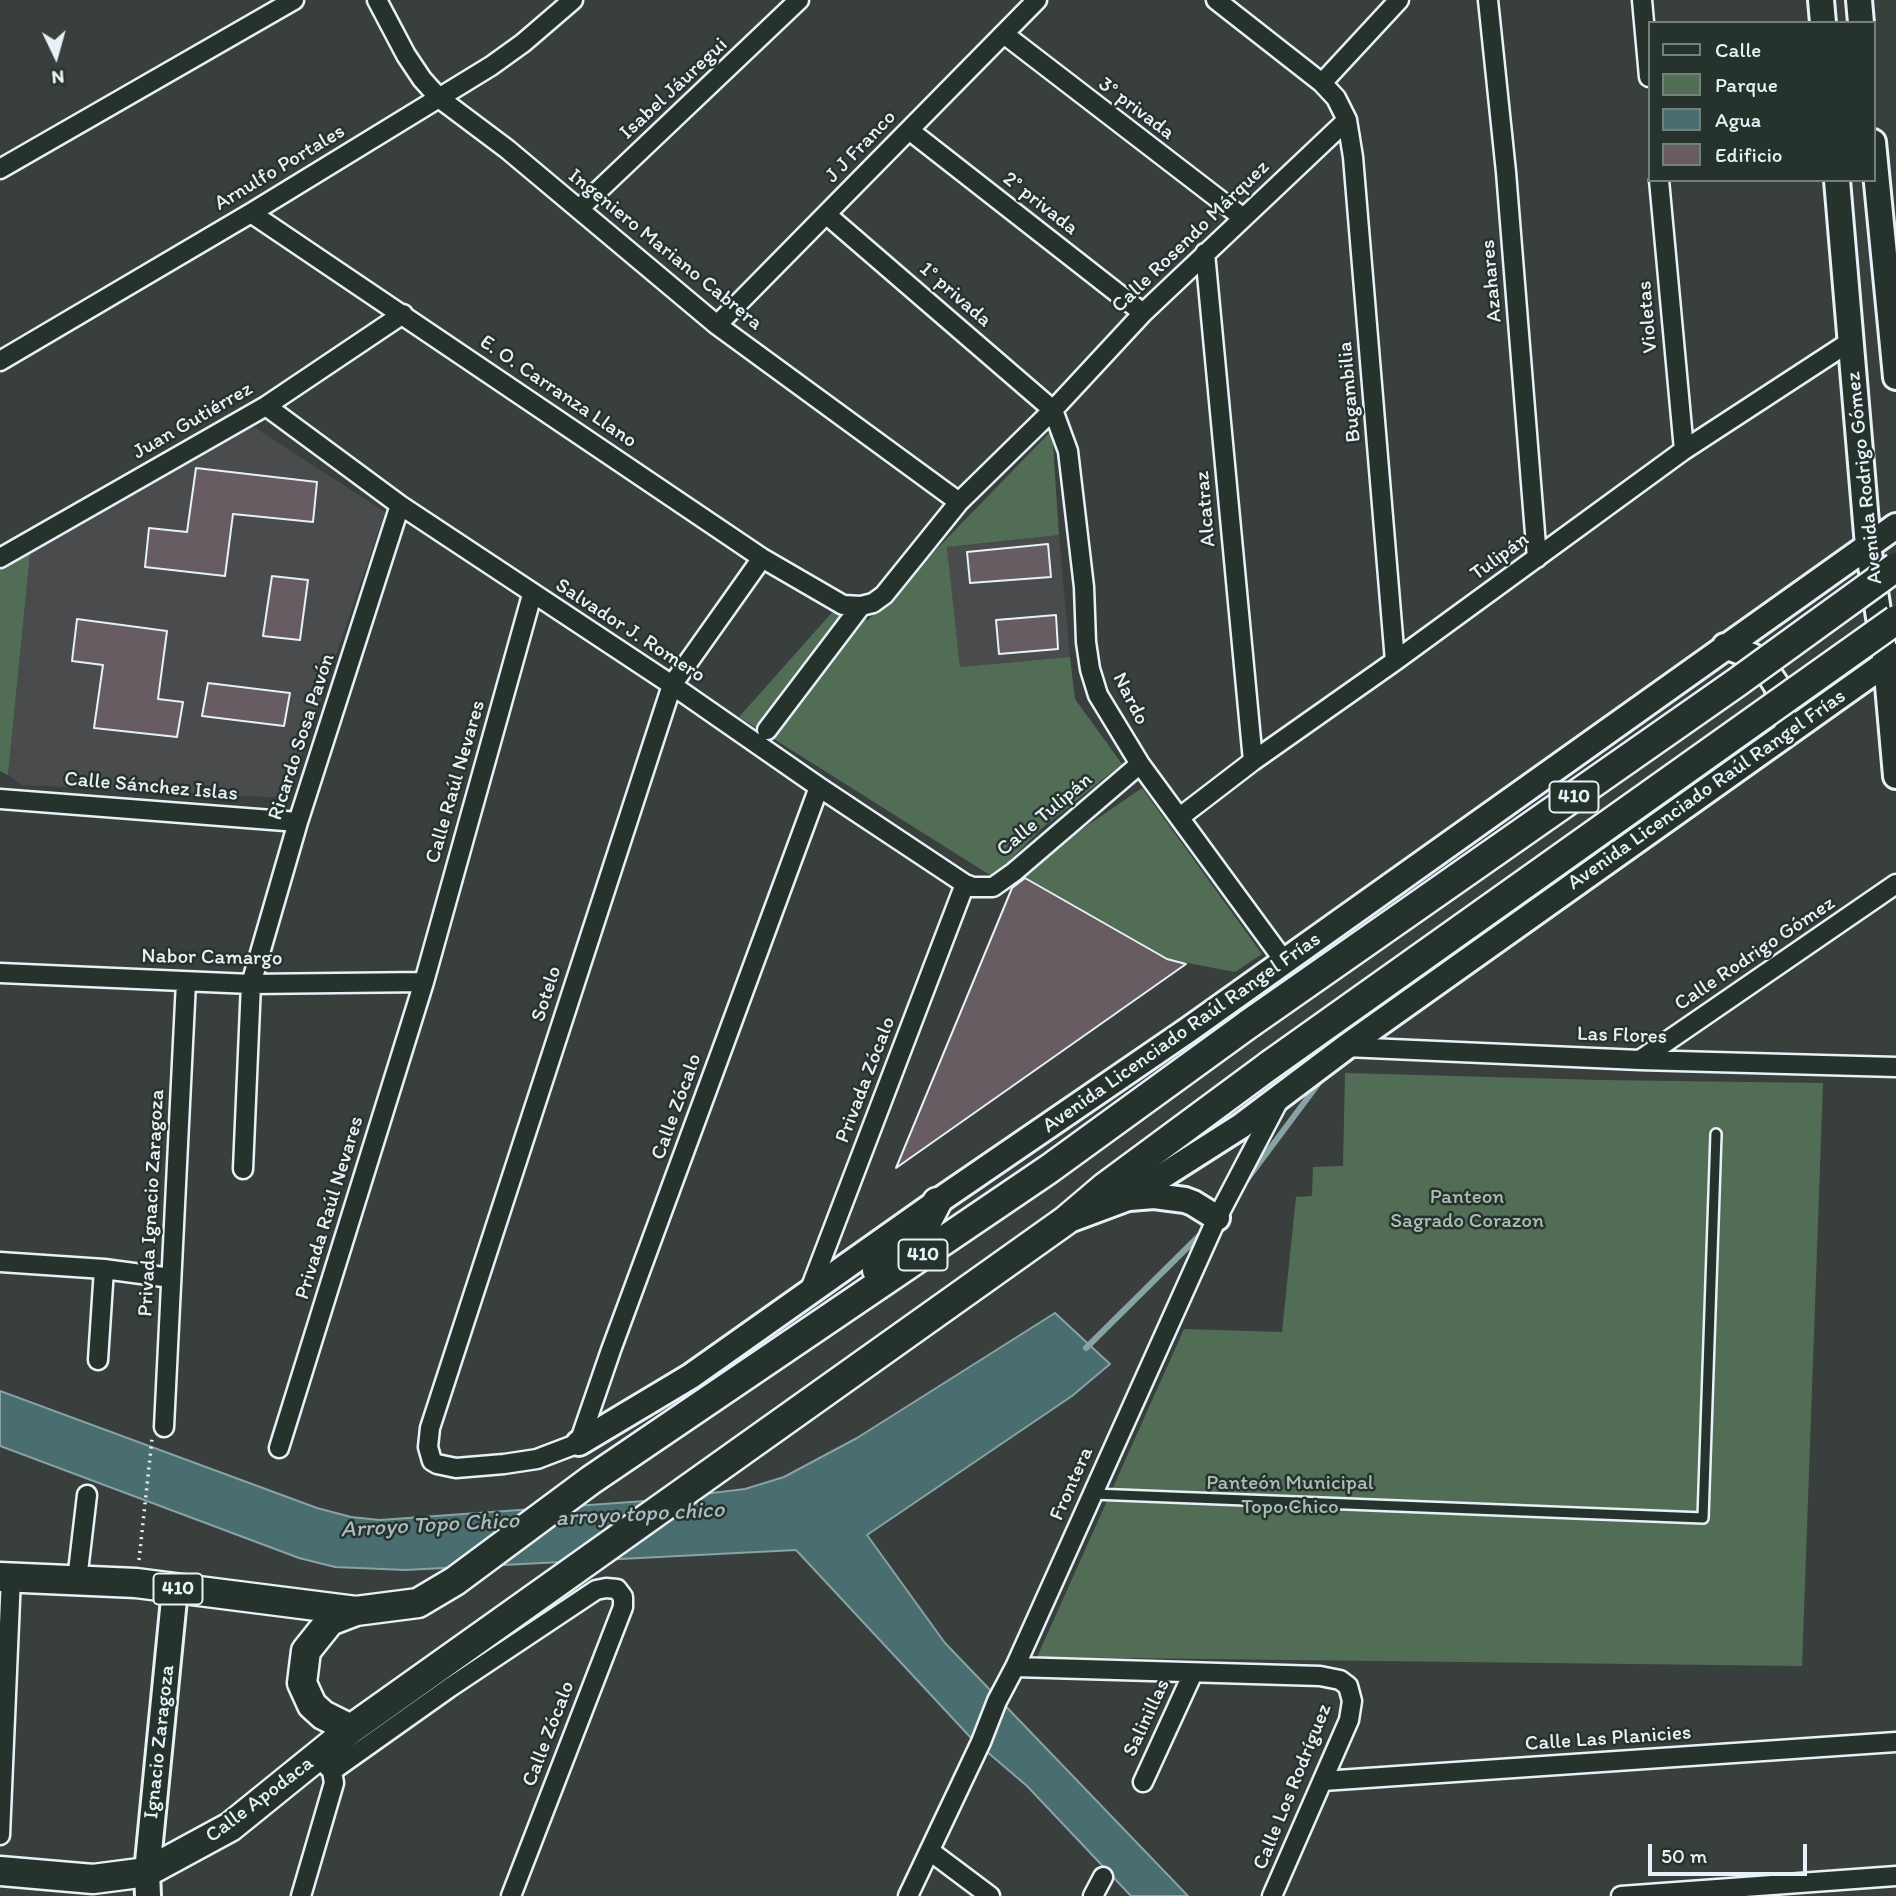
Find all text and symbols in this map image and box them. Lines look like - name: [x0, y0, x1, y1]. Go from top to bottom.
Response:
- north arrow: [21, 21, 91, 91]
- legend: [1647, 21, 1875, 182]
- street label: Isabel Jáuregui: [615, 33, 733, 145]
- text: Calle: [1715, 37, 1761, 62]
- text: N: [50, 65, 65, 89]
- street label: 3° privada: [1093, 72, 1179, 146]
- text: Parque: [1715, 72, 1778, 97]
- street label: J J Franco: [820, 105, 902, 189]
- text: Agua: [1715, 107, 1761, 132]
- street label: Arnulfo Portales: [210, 119, 350, 217]
- text: Edificio: [1715, 142, 1783, 167]
- street label: Calle Rosendo Márquez: [1107, 155, 1275, 319]
- street label: Ingeniero Mariano Cabrera: [563, 164, 767, 336]
- street label: 2° privada: [997, 167, 1083, 241]
- street label: Azahares: [1476, 239, 1508, 323]
- street label: 1° privada: [914, 257, 996, 333]
- street label: Violetas: [1632, 280, 1664, 354]
- street label: E. O. Carranza Llano: [475, 330, 641, 454]
- street label: Bugambilia: [1333, 341, 1367, 443]
- street label: Avenida Rodrigo Gómez: [1841, 371, 1889, 585]
- street label: Juan Gutiérrez: [129, 377, 257, 465]
- street label: Alcatraz: [1190, 470, 1222, 548]
- street label: Tulipán: [1466, 527, 1534, 587]
- street label: Salvador J. Romero: [550, 573, 710, 689]
- street label: Ricardo Sosa Pavón: [263, 650, 341, 824]
- street label: Nardo: [1106, 669, 1154, 729]
- street label: Avenida Licenciado Raúl Rangel Frías: [1563, 684, 1851, 896]
- street label: Calle Raúl Nevares: [421, 697, 491, 867]
- street label: Calle Sánchez Islas: [63, 767, 239, 807]
- street label: Calle Tulipán: [992, 768, 1098, 862]
- road number: 410: [1550, 782, 1598, 812]
- street label: Calle Rodrigo Gómez: [1670, 891, 1840, 1017]
- street label: Avenida Licenciado Raúl Rangel Frías: [1038, 927, 1326, 1139]
- street label: Nabor Camargo: [141, 944, 283, 972]
- street label: Sotelo: [526, 963, 568, 1025]
- street label: Privada Zócalo: [830, 1013, 902, 1147]
- street label: Las Flores: [1576, 1022, 1668, 1050]
- street label: Calle Zócalo: [646, 1050, 708, 1164]
- street label: Privada Ignacio Zaragoza: [133, 1089, 171, 1317]
- street label: Privada Raúl Nevares: [290, 1113, 370, 1303]
- park label: Panteon Sagrado Corazon: [1390, 1185, 1544, 1235]
- road number: 410: [898, 1240, 948, 1270]
- street label: Frontera: [1045, 1443, 1099, 1525]
- park label: Panteón Municipal Topo Chico: [1206, 1471, 1374, 1521]
- water label: arroyo topo chico: [555, 1497, 725, 1533]
- water label: Arroyo Topo Chico: [340, 1508, 520, 1544]
- road number: 410: [154, 1574, 202, 1604]
- street label: Ignacio Zaragoza: [139, 1664, 181, 1820]
- street label: Salinillas: [1118, 1675, 1176, 1761]
- street label: Calle Zócalo: [517, 1678, 581, 1790]
- street label: Calle Los Rodríguez: [1248, 1700, 1338, 1874]
- street label: Calle Las Planicies: [1524, 1721, 1692, 1757]
- street label: Calle Apodaca: [201, 1751, 319, 1849]
- scale bar: [1651, 1829, 1810, 1873]
- text: 50 m: [1661, 1843, 1707, 1868]

